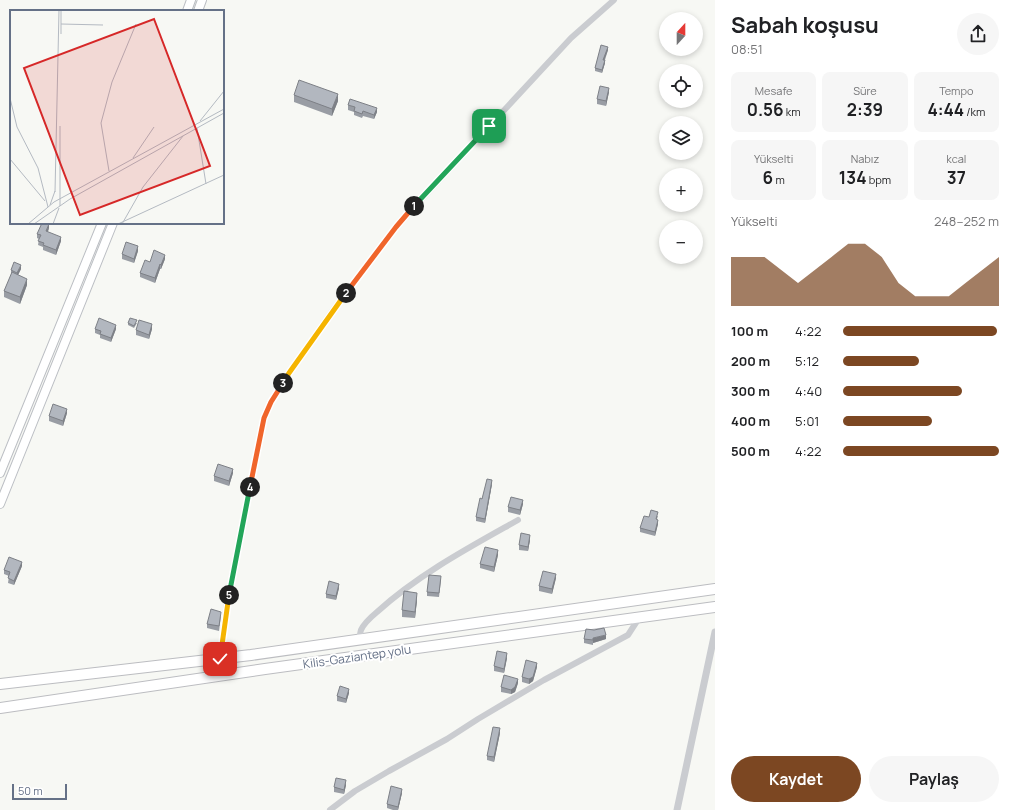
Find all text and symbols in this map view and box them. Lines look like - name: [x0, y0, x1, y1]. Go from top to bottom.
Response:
- inset map: [10, 10, 224, 224]
- text: Sabah koşusu: [731, 10, 879, 40]
- north arrow: [659, 12, 703, 56]
- map controls: [659, 12, 703, 264]
- button: share: [957, 13, 999, 55]
- text: 08:51: [731, 40, 763, 58]
- button: locate: [659, 64, 703, 108]
- text: Mesafe: [755, 83, 793, 98]
- text: Süre: [853, 83, 877, 98]
- text: Tempo: [939, 83, 973, 98]
- text: 0.56: [747, 98, 784, 121]
- text: 2:39: [847, 98, 883, 121]
- text: 4:44: [927, 98, 964, 121]
- text: km: [784, 104, 801, 119]
- text: /km: [964, 104, 985, 119]
- pin: [472, 109, 506, 143]
- icon: arrive: [478, 115, 500, 137]
- button: layers: [659, 116, 703, 160]
- text: Yükselti: [754, 151, 793, 166]
- text: Nabız: [851, 151, 879, 166]
- text: kcal: [946, 151, 966, 166]
- text: 6: [763, 166, 773, 189]
- text: 134: [839, 166, 867, 189]
- text: 37: [947, 166, 966, 189]
- button: +: [659, 168, 703, 212]
- text: m: [773, 172, 785, 187]
- text: bpm: [867, 172, 891, 187]
- pin: 1: [404, 196, 424, 216]
- text: 1: [412, 198, 416, 213]
- text: Yükselti: [731, 212, 777, 230]
- text: 248–252 m: [934, 212, 999, 230]
- button: −: [659, 220, 703, 264]
- pin: 2: [336, 283, 356, 303]
- text: 2: [343, 285, 349, 300]
- text: 100 m: [731, 322, 768, 340]
- text: 4:22: [795, 322, 821, 340]
- text: 200 m: [731, 352, 770, 370]
- text: 5:12: [795, 352, 819, 370]
- pin: 3: [273, 373, 293, 393]
- text: 3: [280, 375, 286, 390]
- text: 300 m: [731, 382, 770, 400]
- text: 4:40: [795, 382, 822, 400]
- text: 400 m: [731, 412, 770, 430]
- text: 5:01: [795, 412, 819, 430]
- text: 500 m: [731, 442, 770, 460]
- text: 4:22: [795, 442, 821, 460]
- pin: 4: [240, 477, 260, 497]
- text: 4: [247, 479, 253, 494]
- pin: 5: [219, 585, 239, 605]
- text: 5: [226, 587, 232, 602]
- street label: Kilis-Gaziantep yolu: [302, 641, 412, 673]
- pin: [203, 642, 237, 676]
- icon: check: [209, 648, 231, 670]
- button: Kaydet: [731, 756, 861, 802]
- button: Paylaş: [869, 756, 999, 802]
- scale bar: [12, 782, 67, 801]
- text: 50 m: [18, 783, 43, 798]

